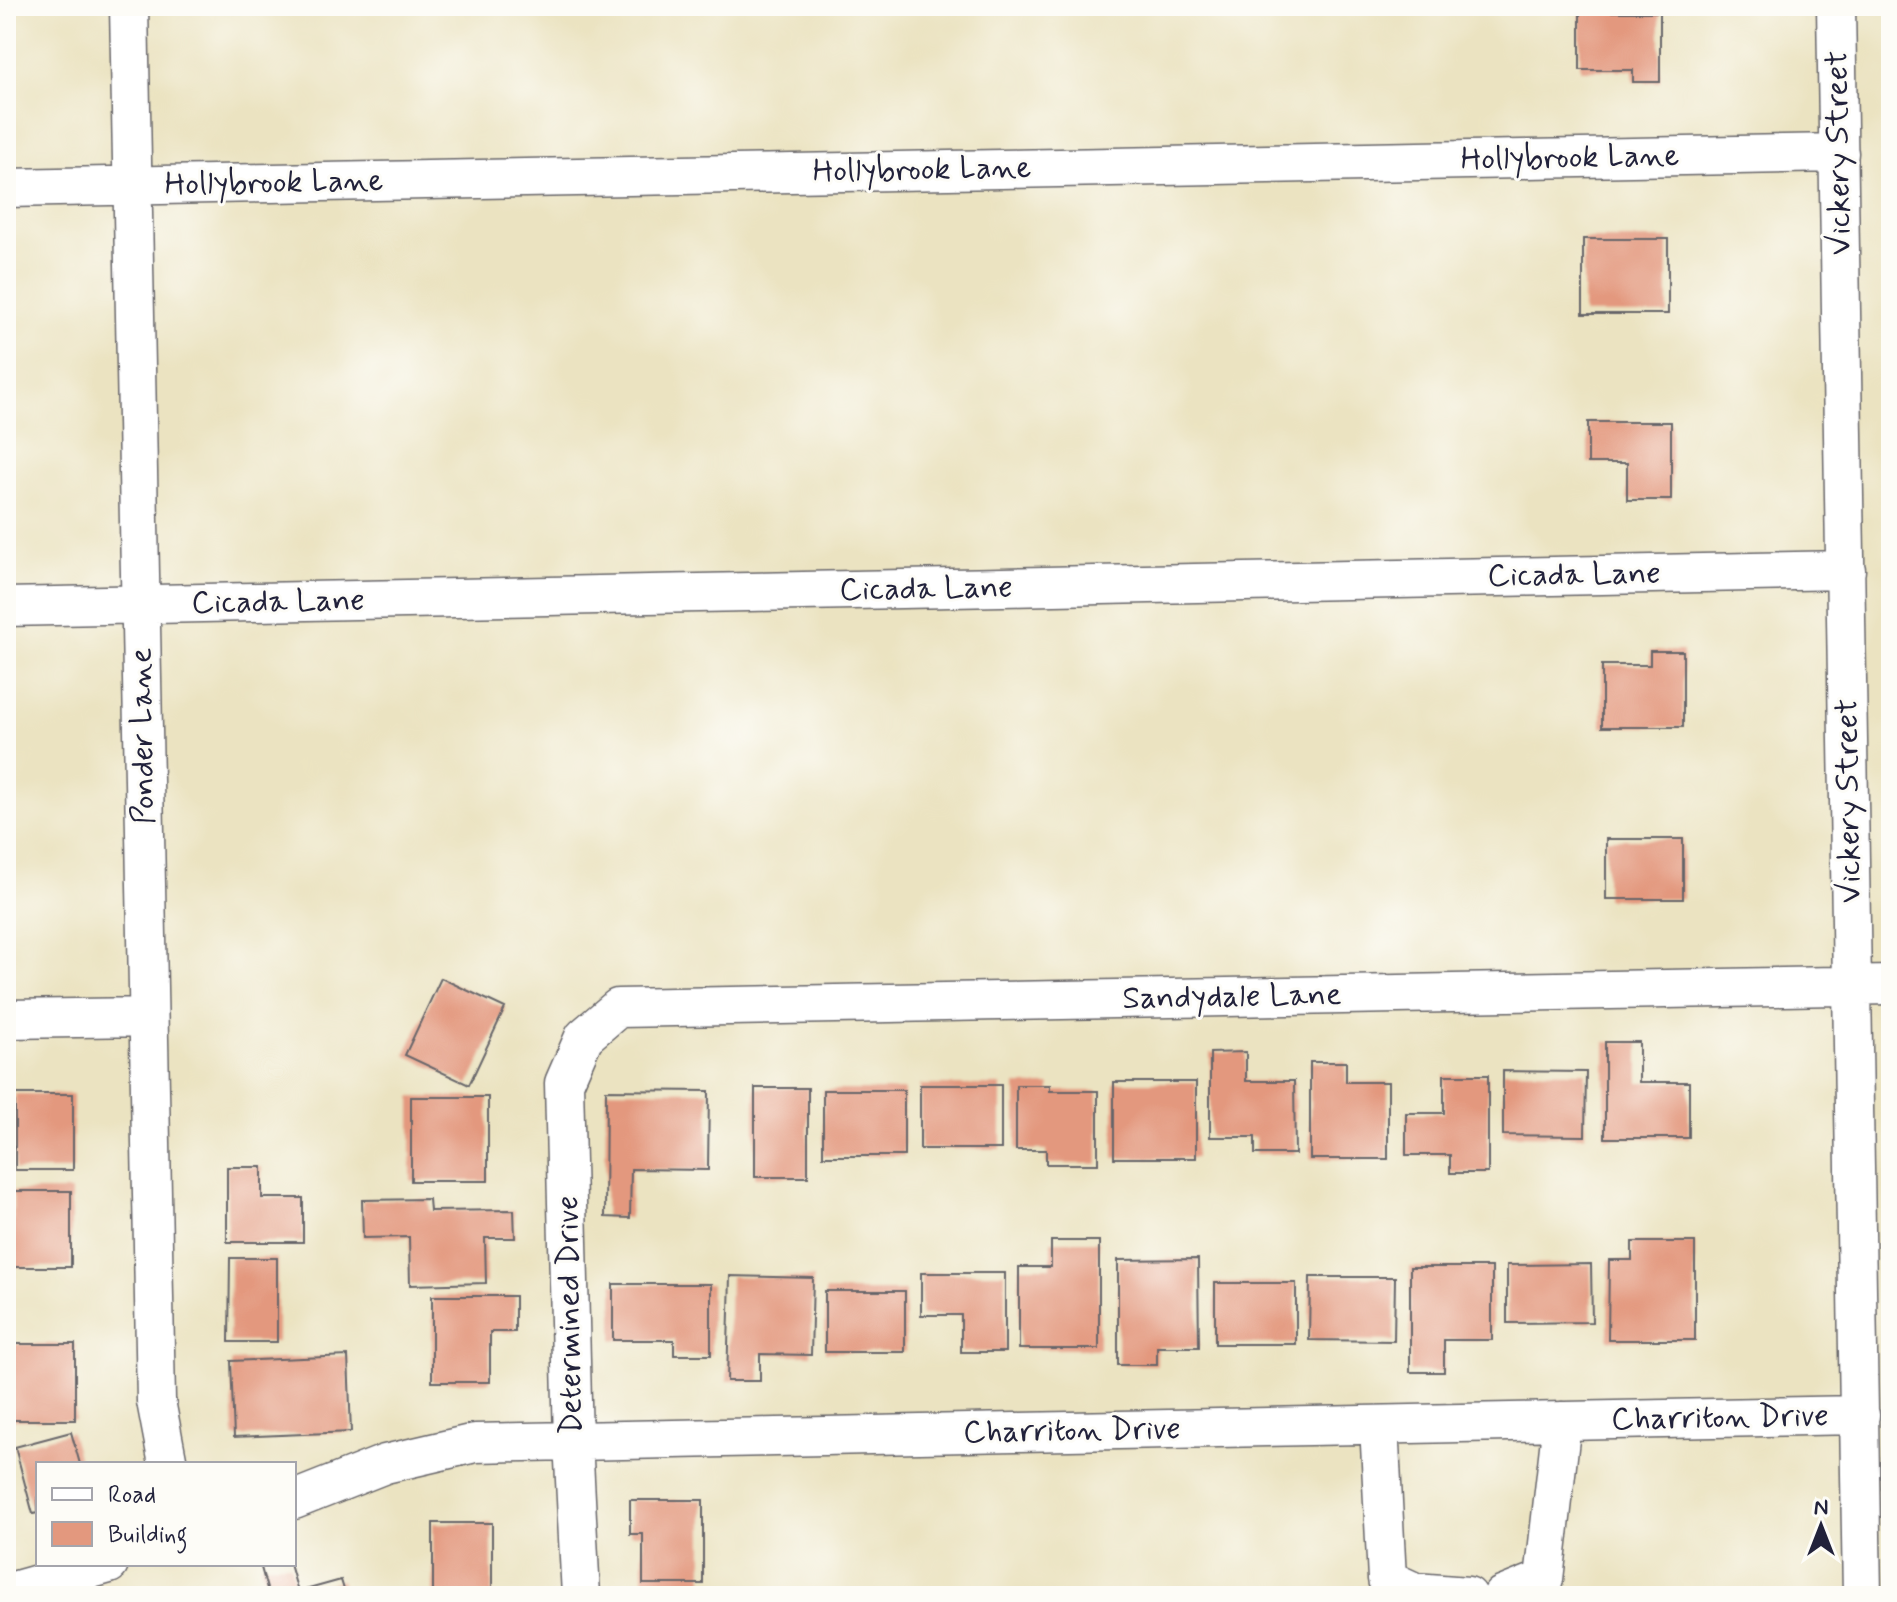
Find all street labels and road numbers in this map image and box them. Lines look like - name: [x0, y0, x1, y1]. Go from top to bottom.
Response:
- street label: Vickery Street: [1816, 50, 1862, 256]
- street label: Hollybrook Lane: [1460, 135, 1680, 181]
- street label: Hollybrook Lane: [812, 147, 1032, 193]
- street label: Hollybrook Lane: [164, 160, 384, 206]
- street label: Cicada Lane: [1487, 552, 1661, 598]
- street label: Cicada Lane: [839, 566, 1013, 612]
- street label: Cicada Lane: [191, 579, 365, 625]
- street label: Ponder Lane: [120, 647, 166, 825]
- street label: Vickery Street: [1826, 698, 1872, 904]
- street label: Sandydale Lane: [1122, 974, 1342, 1020]
- street label: Determined Drive: [547, 1195, 593, 1435]
- street label: Charriton Drive: [1611, 1395, 1829, 1441]
- street label: Charriton Drive: [963, 1408, 1181, 1454]

